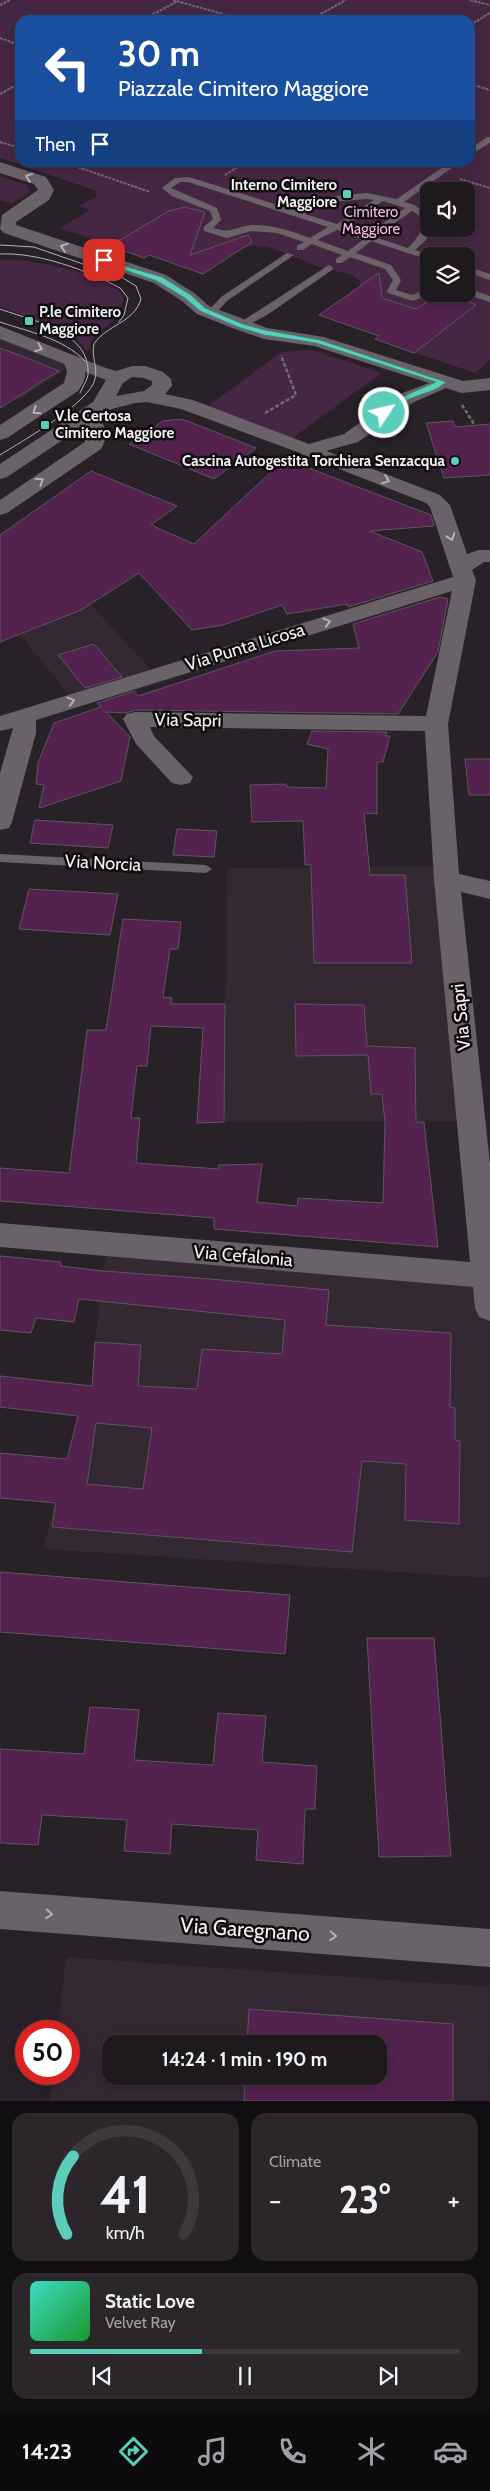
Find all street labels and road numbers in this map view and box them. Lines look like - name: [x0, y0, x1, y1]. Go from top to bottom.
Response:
- street label: Via Punta Licosa: [183, 618, 308, 676]
- street label: Via Sapri: [154, 708, 222, 732]
- street label: Via Norcia: [64, 850, 142, 876]
- street label: Via Sapri: [447, 983, 475, 1051]
- street label: Via Cefalonia: [193, 1241, 294, 1271]
- street label: Via Garegnano: [179, 1912, 311, 1946]

